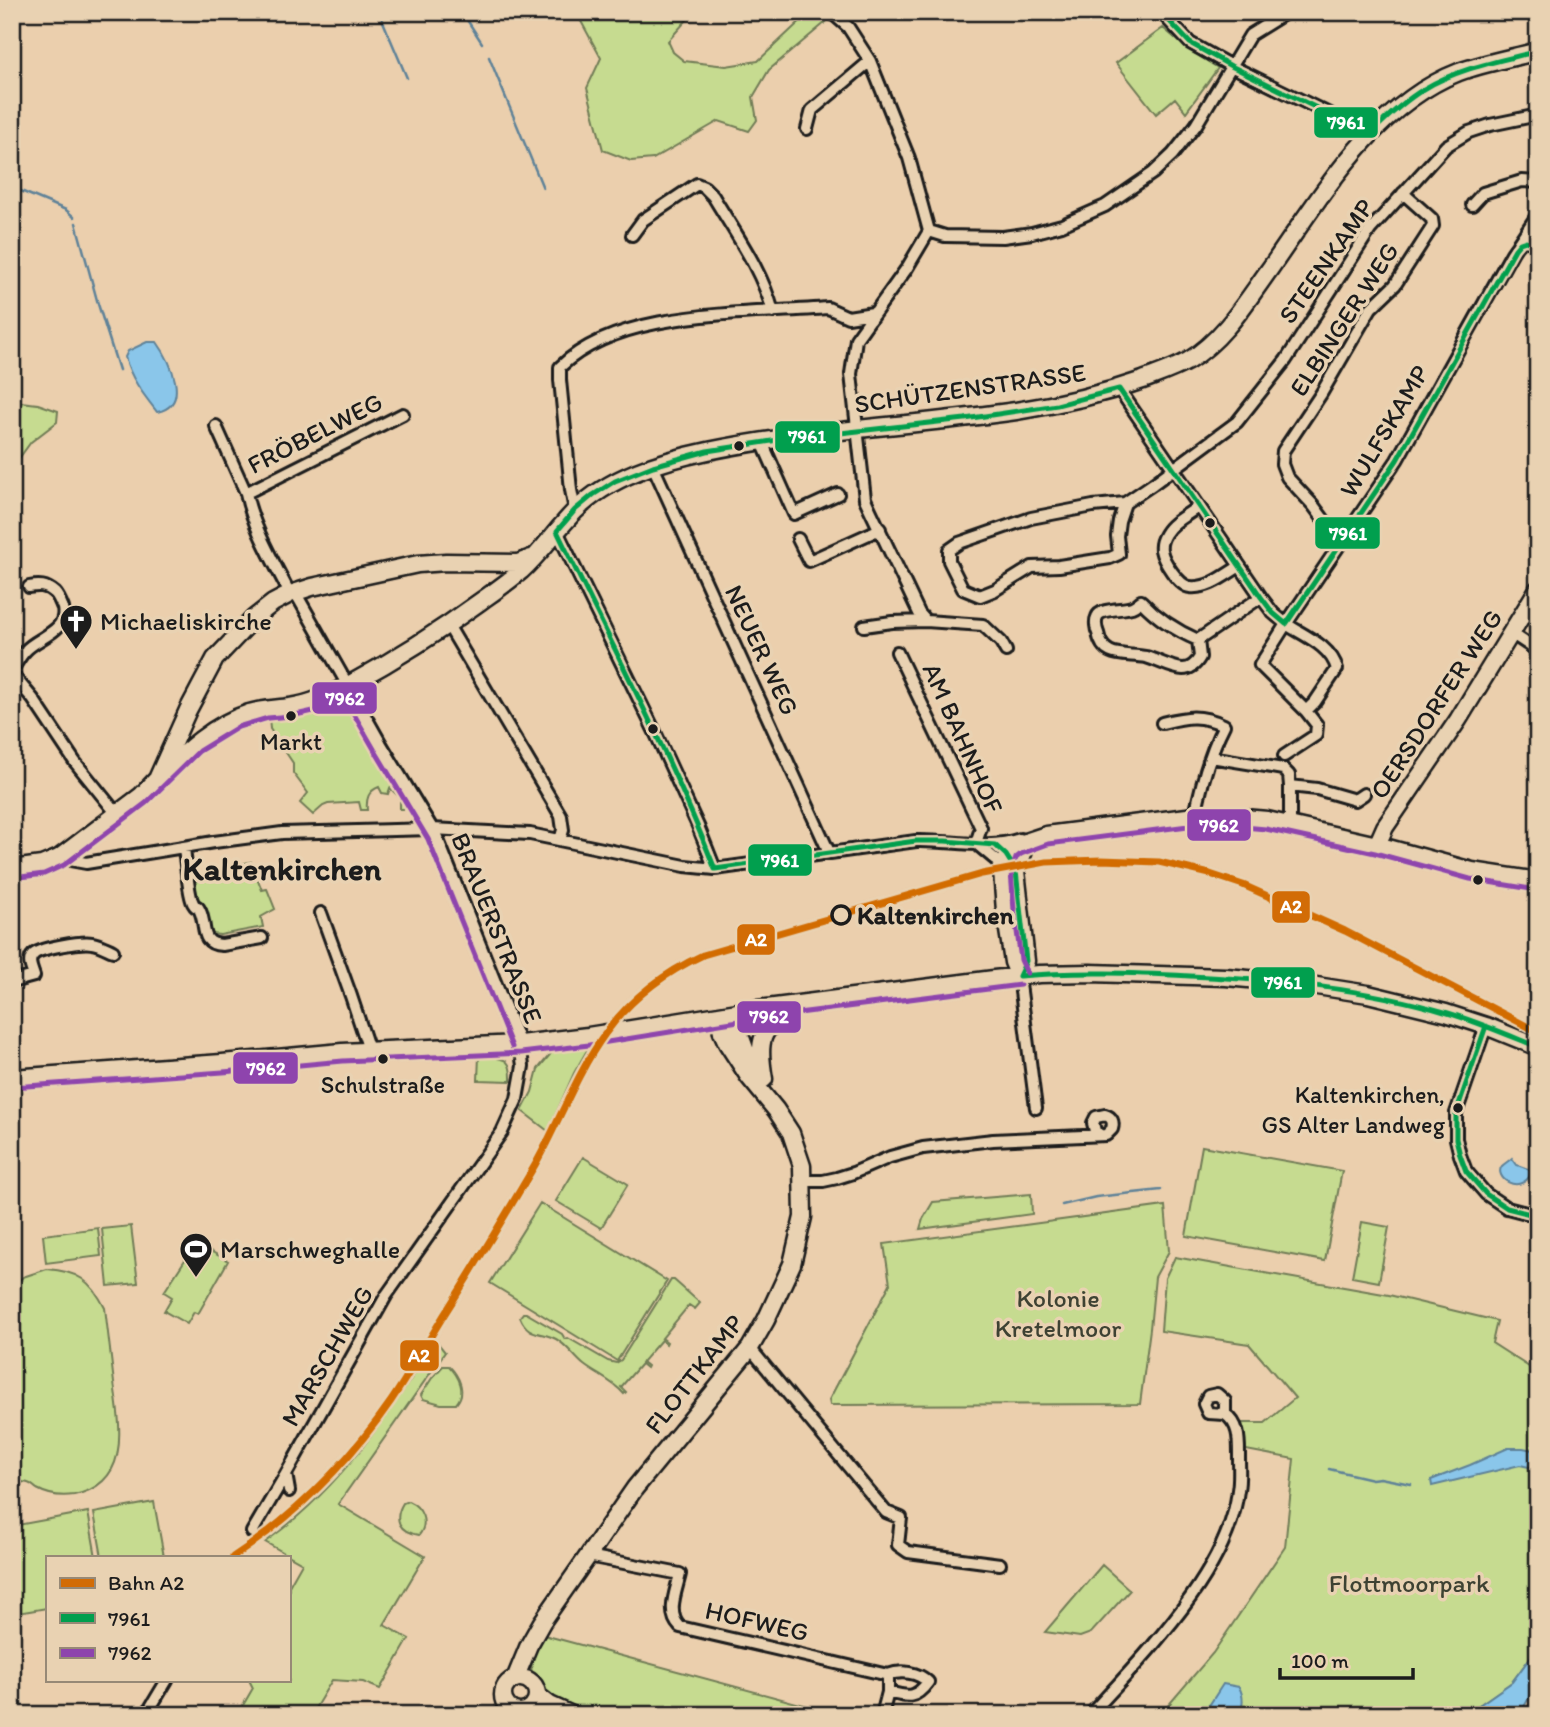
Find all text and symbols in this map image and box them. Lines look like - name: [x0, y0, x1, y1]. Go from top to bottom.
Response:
- line badge: 7961: [1313, 106, 1379, 139]
- text: 7961: [1326, 111, 1365, 134]
- street label: STEENKAMP: [1271, 192, 1381, 330]
- street label: ELBINGER WEG: [1282, 236, 1406, 402]
- street label: SCHÜTZENSTRASSE: [852, 356, 1088, 420]
- street label: WULFSKAMP: [1332, 359, 1436, 503]
- street label: FRÖBELWEG: [242, 385, 388, 481]
- line badge: 7961: [774, 420, 841, 454]
- text: 7961: [787, 425, 826, 448]
- unlabelled marker: [732, 439, 746, 453]
- unlabelled marker: [1203, 516, 1217, 530]
- line badge: 7961: [1314, 516, 1381, 550]
- text: 7961: [1328, 522, 1367, 545]
- street label: NEUER WEG: [718, 580, 806, 720]
- church icon: Michaeliskirche: [57, 602, 95, 651]
- street label: OERSDORFER WEG: [1363, 603, 1509, 805]
- place label: Michaeliskirche: [100, 605, 272, 637]
- street label: AM BAHNHOF: [916, 658, 1011, 819]
- line badge: 7962: [311, 681, 378, 715]
- text: 7962: [324, 687, 365, 710]
- marker: Markt: [284, 709, 298, 723]
- unlabelled marker: [646, 722, 660, 736]
- place label: Markt: [260, 727, 322, 756]
- line badge: 7962: [1186, 808, 1252, 842]
- text: 7962: [1198, 814, 1239, 837]
- street label: BRAUERSTRASSE: [444, 828, 550, 1028]
- line badge: 7961: [747, 843, 813, 877]
- district label: Kaltenkirchen: [183, 849, 382, 888]
- text: 7961: [760, 849, 799, 872]
- unlabelled marker: [1471, 873, 1485, 887]
- line badge: A2: [1271, 890, 1311, 924]
- text: A2: [1279, 895, 1302, 918]
- place label: Kaltenkirchen: [857, 899, 1014, 931]
- marker: Kaltenkirchen: [831, 905, 851, 925]
- line badge: A2: [736, 923, 776, 956]
- text: A2: [744, 928, 767, 951]
- line badge: 7961: [1250, 966, 1316, 999]
- text: 7961: [1263, 971, 1302, 994]
- line badge: 7962: [736, 1000, 802, 1034]
- text: 7962: [748, 1005, 789, 1028]
- line badge: 7962: [232, 1051, 299, 1085]
- marker: Schulstraße: [376, 1052, 390, 1066]
- text: 7962: [245, 1057, 286, 1080]
- place label: Schulstraße: [321, 1070, 445, 1099]
- place label: Kaltenkirchen, GS Alter Landweg: [1261, 1080, 1446, 1139]
- marker: Kaltenkirchen, GS Alter Landweg: [1451, 1101, 1465, 1115]
- sports icon: Marschweghalle: [177, 1230, 215, 1279]
- place label: Marschweghalle: [220, 1233, 400, 1265]
- street label: MARSCHWEG: [274, 1280, 380, 1432]
- park label: Kolonie Kretelmoor: [995, 1282, 1122, 1344]
- street label: FLOTTKAMP: [638, 1308, 751, 1440]
- line badge: A2: [399, 1339, 440, 1372]
- text: A2: [407, 1344, 430, 1367]
- legend: [46, 1556, 290, 1682]
- park label: Flottmoorpark: [1329, 1567, 1490, 1599]
- text: Bahn A2: [108, 1570, 184, 1595]
- street label: HOFWEG: [702, 1594, 812, 1648]
- text: 7961: [108, 1606, 151, 1631]
- scale bar: [1280, 1636, 1414, 1680]
- text: 7962: [108, 1640, 152, 1665]
- text: 100 m: [1291, 1648, 1349, 1673]

